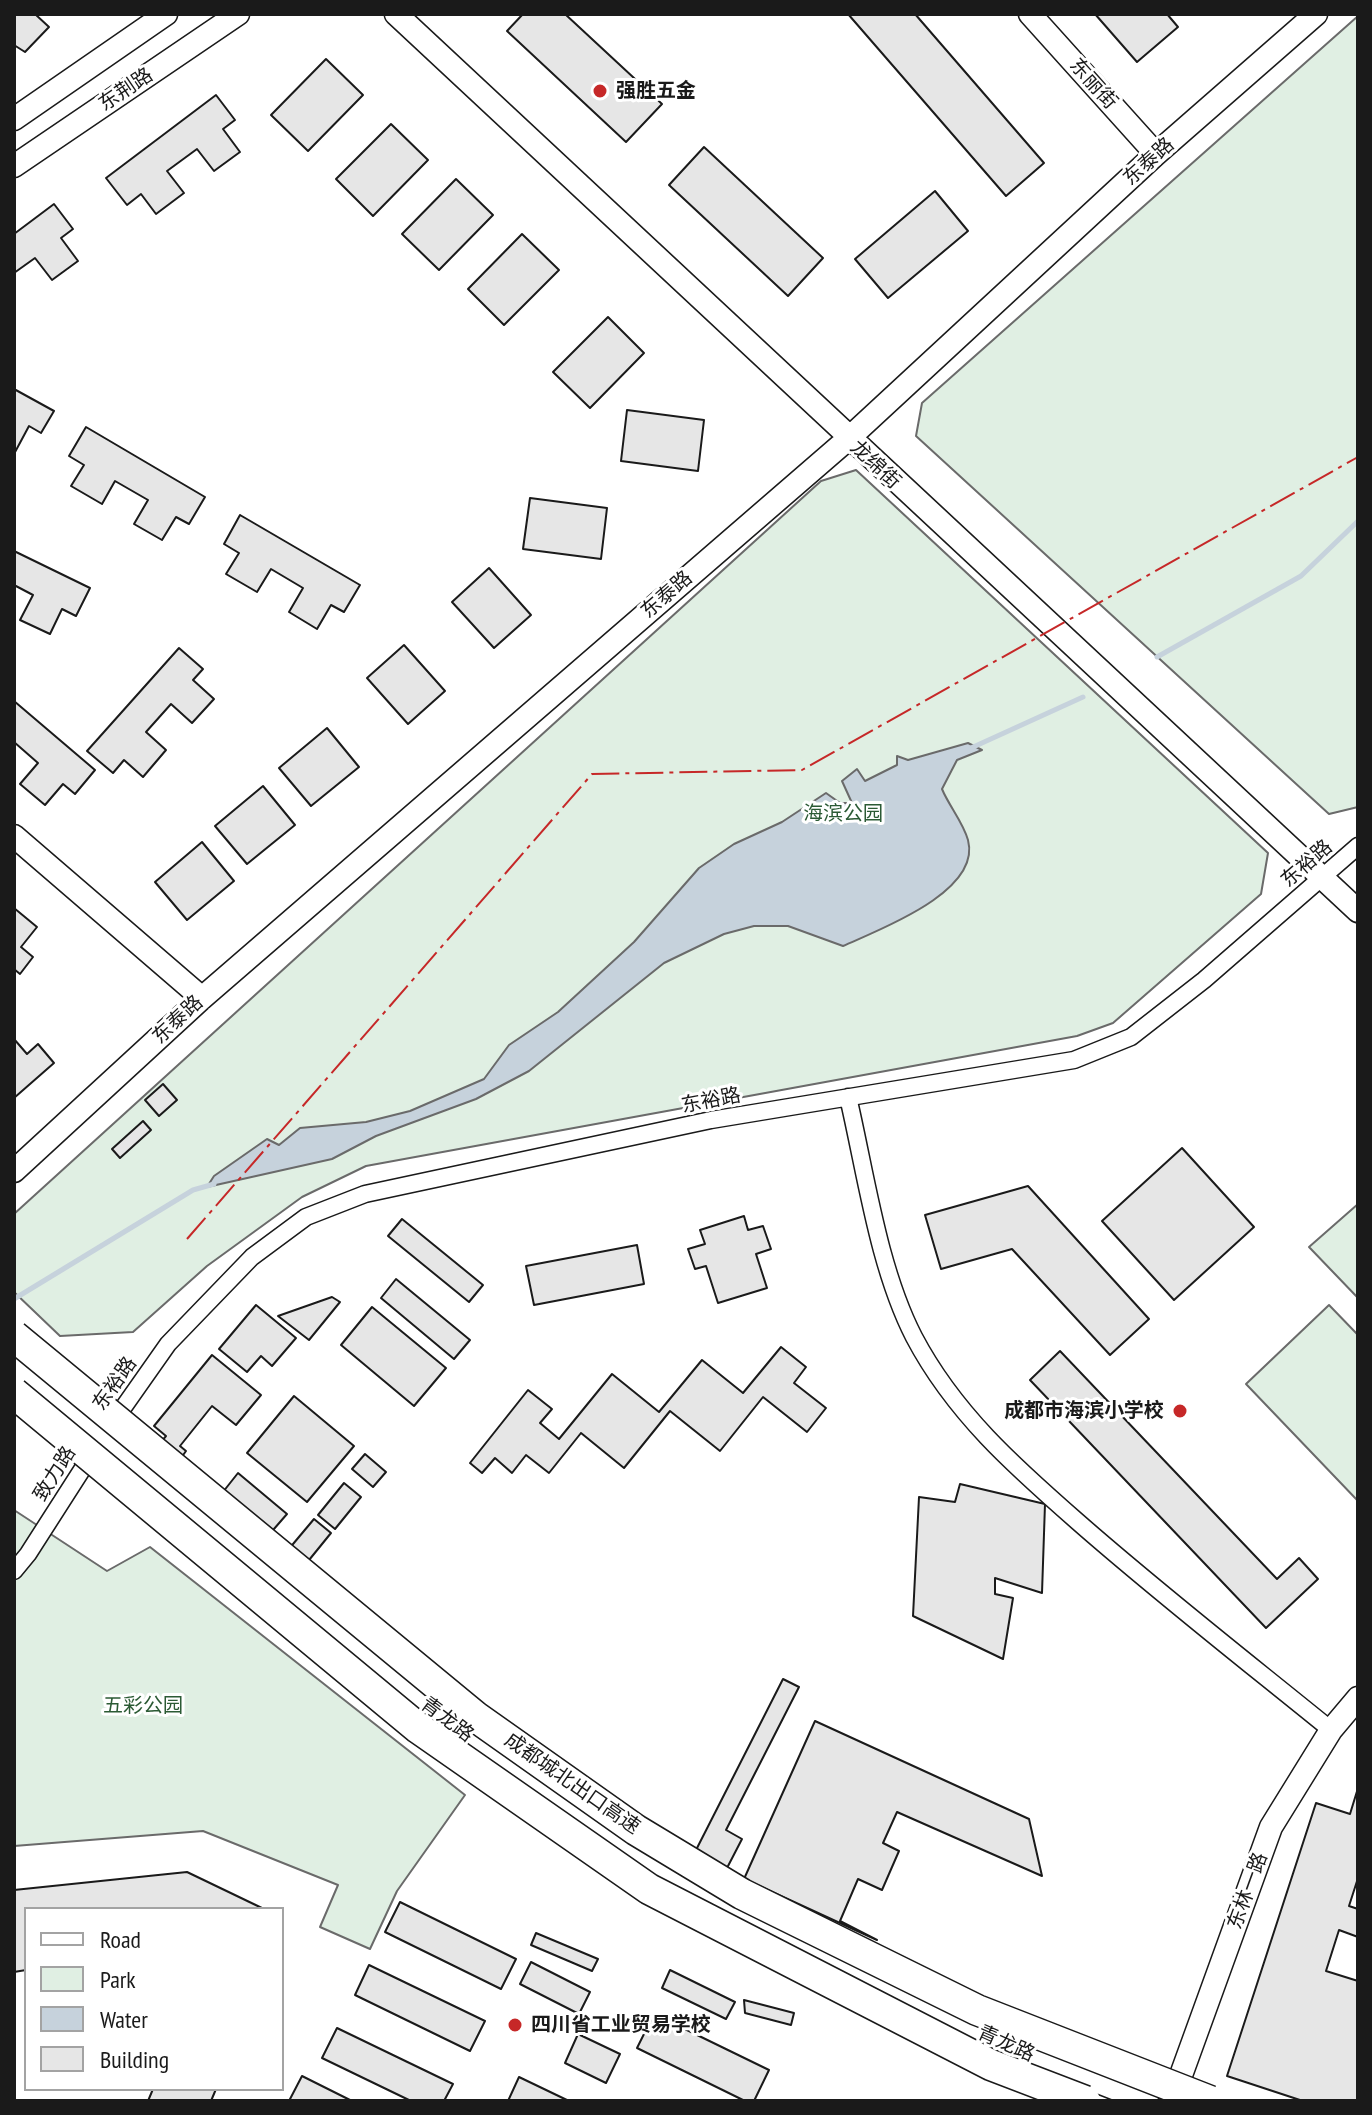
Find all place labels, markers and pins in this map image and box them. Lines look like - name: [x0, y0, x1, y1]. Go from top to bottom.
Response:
- place label: 强胜五金: [616, 79, 696, 103]
- marker: 强胜五金: [591, 82, 609, 100]
- place label: 成都市海滨小学校: [1004, 1399, 1164, 1423]
- marker: 成都市海滨小学校: [1171, 1402, 1189, 1420]
- place label: 四川省工业贸易学校: [531, 2013, 711, 2037]
- marker: 四川省工业贸易学校: [506, 2016, 524, 2034]

